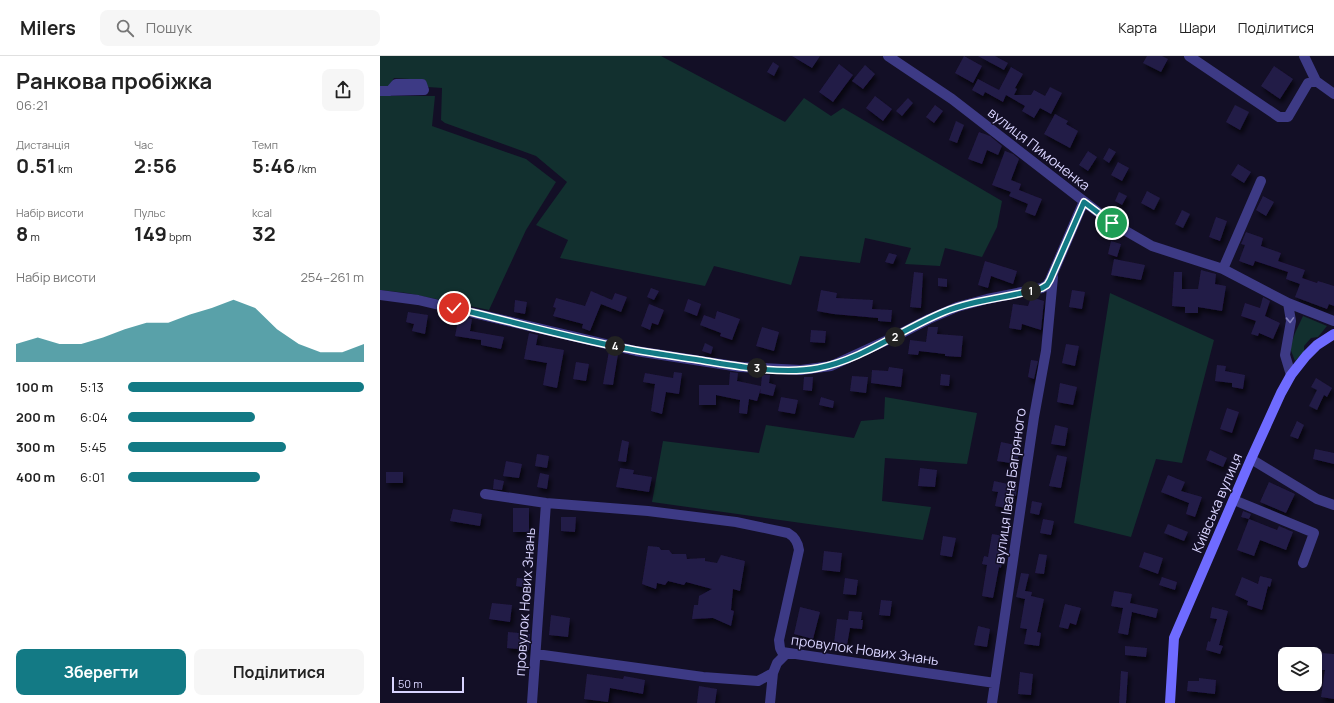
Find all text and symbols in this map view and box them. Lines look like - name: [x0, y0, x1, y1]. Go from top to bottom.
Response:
- search box: [100, 10, 380, 46]
- text: Milers: [20, 15, 76, 41]
- icon: search: [114, 17, 136, 39]
- text: Пошук: [146, 17, 192, 38]
- text: Карта: [1118, 18, 1157, 37]
- text: Шари: [1179, 18, 1216, 37]
- text: Поділитися: [1238, 18, 1314, 37]
- text: Ранкова пробіжка: [16, 66, 212, 96]
- button: share: [322, 69, 364, 111]
- text: 06:21: [16, 96, 48, 114]
- street label: вулиця Пимоненка: [984, 103, 1094, 195]
- text: Дистанція: [16, 137, 70, 152]
- text: Час: [134, 137, 153, 152]
- text: Темп: [252, 137, 278, 152]
- text: 0.51: [16, 152, 56, 179]
- text: 2:56: [134, 152, 177, 179]
- text: 5:46: [252, 152, 295, 179]
- text: km: [56, 161, 73, 176]
- text: /km: [295, 161, 316, 176]
- text: Набір висоти: [16, 205, 84, 220]
- text: Пульс: [134, 205, 166, 220]
- text: kcal: [252, 205, 272, 220]
- pin: [1095, 206, 1129, 240]
- icon: arrive: [1101, 212, 1123, 234]
- text: 8: [16, 220, 28, 247]
- text: 149: [134, 220, 167, 247]
- text: 32: [252, 220, 276, 247]
- text: m: [28, 229, 40, 244]
- text: bpm: [167, 229, 191, 244]
- text: Набір висоти: [16, 268, 96, 286]
- text: 254–261 m: [300, 268, 364, 286]
- pin: 1: [1021, 281, 1041, 301]
- text: 1: [1029, 283, 1033, 298]
- pin: [437, 291, 471, 325]
- icon: check: [443, 297, 465, 319]
- one-way arrow: [1286, 317, 1294, 323]
- pin: 2: [885, 327, 905, 347]
- text: 2: [892, 329, 898, 344]
- pin: 4: [605, 336, 625, 356]
- text: 4: [612, 338, 618, 353]
- pin: 3: [747, 358, 767, 378]
- text: 3: [754, 360, 760, 375]
- text: 100 m: [16, 378, 53, 396]
- text: 5:13: [80, 378, 104, 396]
- street label: вулиця Івана Багряного: [989, 407, 1030, 565]
- text: 200 m: [16, 408, 55, 426]
- text: 6:04: [80, 408, 108, 426]
- text: 300 m: [16, 438, 55, 456]
- text: 5:45: [80, 438, 107, 456]
- street label: Київська вулиця: [1187, 450, 1246, 556]
- text: 400 m: [16, 468, 55, 486]
- text: 6:01: [80, 468, 105, 486]
- street label: провулок Нових Знань: [510, 527, 539, 677]
- street label: провулок Нових Знань: [790, 630, 940, 669]
- map controls: [1278, 647, 1322, 691]
- button: layers: [1278, 647, 1322, 691]
- button: Зберегти: [16, 649, 186, 695]
- button: Поділитися: [194, 649, 364, 695]
- scale bar: [392, 675, 464, 694]
- text: 50 m: [398, 676, 423, 691]

